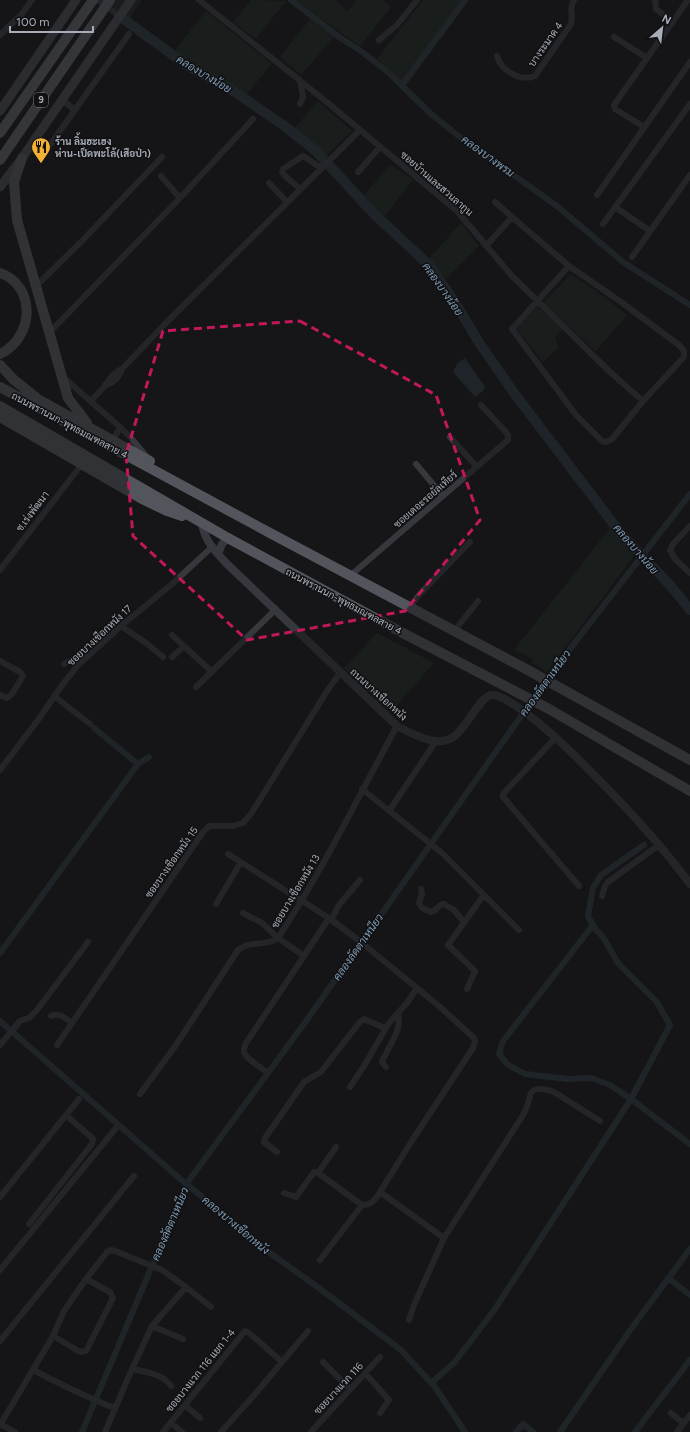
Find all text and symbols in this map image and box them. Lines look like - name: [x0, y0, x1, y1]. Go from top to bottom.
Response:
- scale bar: [10, 8, 93, 34]
- north arrow: [642, 8, 682, 48]
- text: N: [660, 12, 673, 27]
- text: 100 m: [16, 15, 50, 29]
- street label: บางระมาด 4: [525, 19, 566, 69]
- water label: คลองบางน้อย: [174, 52, 235, 96]
- road number: 9: [34, 93, 48, 107]
- place label: ร้าน ลิ้มฮะเฮง ห่าน-เป็ดพะโล้(เสือป่า): [55, 132, 151, 160]
- water label: คลองบางพรม: [459, 133, 517, 180]
- restaurant icon: ร้าน ลิ้มฮะเฮง ห่าน-เป็ดพะโล้(เสือป่า): [30, 136, 52, 164]
- street label: ซอยบ้านและสวนลากูน: [397, 148, 476, 219]
- water label: คลองบางน้อย: [420, 260, 467, 319]
- street label: ถนนพรานนก-พุทธมณฑลสาย 4: [9, 389, 130, 463]
- street label: ซอยเดอะรอยัลเทียร์: [390, 467, 460, 531]
- street label: ซ.เร่งพัฒนา: [13, 488, 52, 534]
- water label: คลองบางน้อย: [610, 521, 662, 577]
- street label: ถนนพรานนก-พุทธมณฑลสาย 4: [283, 565, 404, 639]
- street label: ซอยบางเชือกหนัง 17: [64, 602, 135, 669]
- water label: คลองลัดตาเหนียว: [515, 646, 574, 719]
- street label: ถนนบางเชือกหนัง: [347, 665, 410, 723]
- street label: ซอยบางเชือกหนัง 15: [142, 824, 201, 900]
- street label: ซอยบางเชือกหนัง 13: [268, 852, 323, 930]
- water label: คลองลัดตาเหนียว: [329, 910, 387, 983]
- water label: คลองลัดตาเหนียว: [147, 1184, 192, 1263]
- water label: คลองบางเชือกหนัง: [199, 1192, 273, 1257]
- street label: ซอยบางแวก 116 แยก 1-4: [163, 1326, 238, 1415]
- street label: ซอยบางแวก 116: [311, 1359, 366, 1417]

